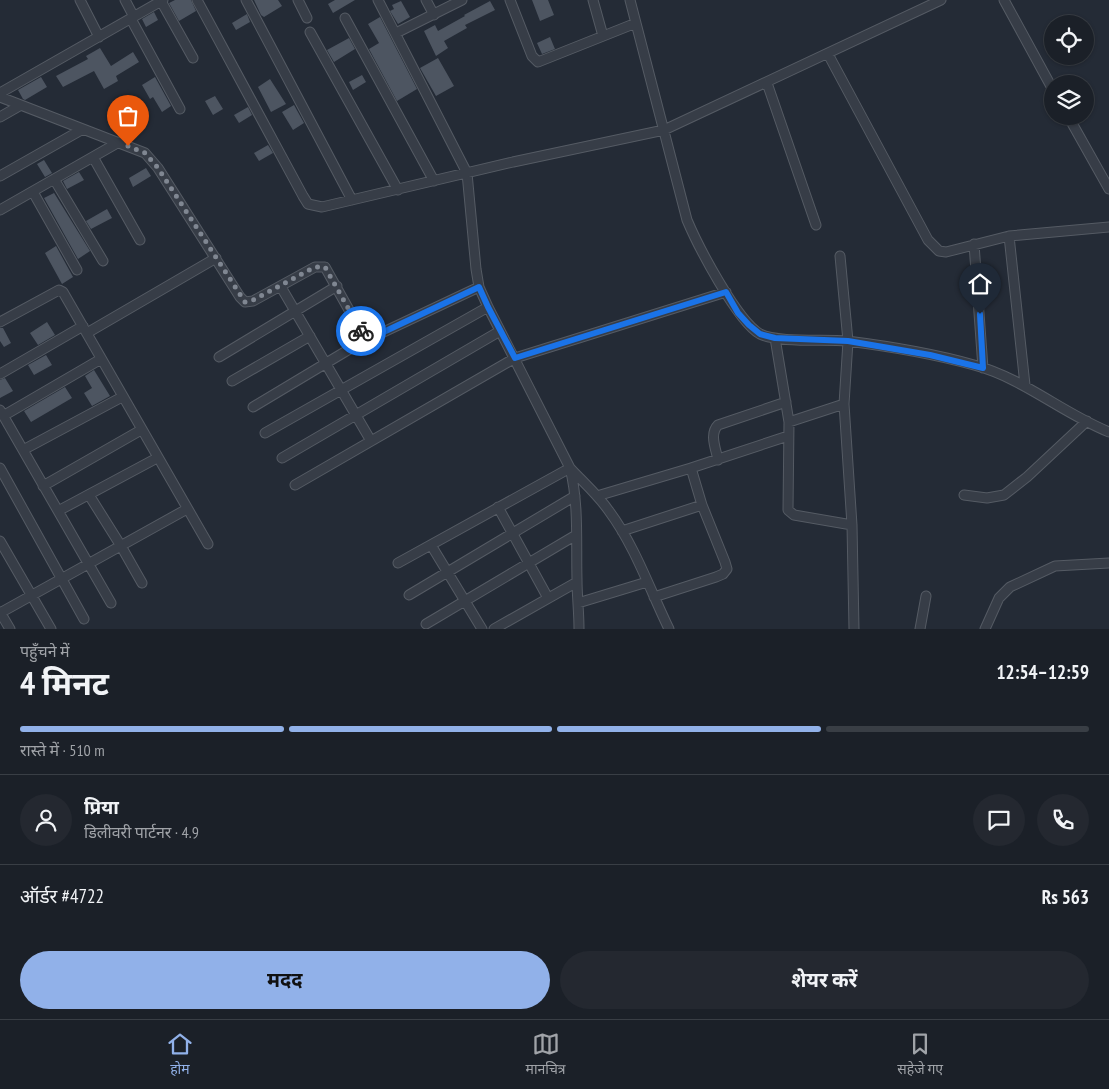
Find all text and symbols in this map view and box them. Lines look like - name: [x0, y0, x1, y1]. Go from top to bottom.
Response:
- map controls: [1044, 15, 1094, 125]
- button: locate: [1044, 15, 1094, 65]
- button: layers: [1044, 75, 1094, 125]
- pin: [107, 95, 149, 146]
- icon: bag: [114, 102, 142, 130]
- pin: [959, 263, 1001, 314]
- icon: home: [966, 270, 994, 298]
- courier: [336, 306, 386, 356]
- icon: bike: [347, 317, 375, 345]
- text: पहुँचने में: [20, 641, 70, 661]
- text: 12:54–12:59: [996, 660, 1089, 684]
- text: 4 मिनट: [20, 662, 109, 704]
- text: रास्ते में · 510 m: [20, 740, 105, 760]
- button: person: [20, 794, 72, 846]
- button: chat: [973, 794, 1025, 846]
- button: phone: [1037, 794, 1089, 846]
- text: प्रिया: [84, 795, 119, 819]
- text: डिलीवरी पार्टनर · 4.9: [84, 822, 199, 842]
- text: ऑर्डर #4722: [20, 884, 104, 908]
- text: Rs 563: [1042, 885, 1089, 909]
- button: मदद: [20, 951, 550, 1009]
- button: शेयर करें: [560, 951, 1089, 1009]
- tab: होम: [166, 1030, 194, 1080]
- tab: मानचित्र: [526, 1030, 566, 1080]
- tab: सहेजे गए: [897, 1030, 943, 1080]

